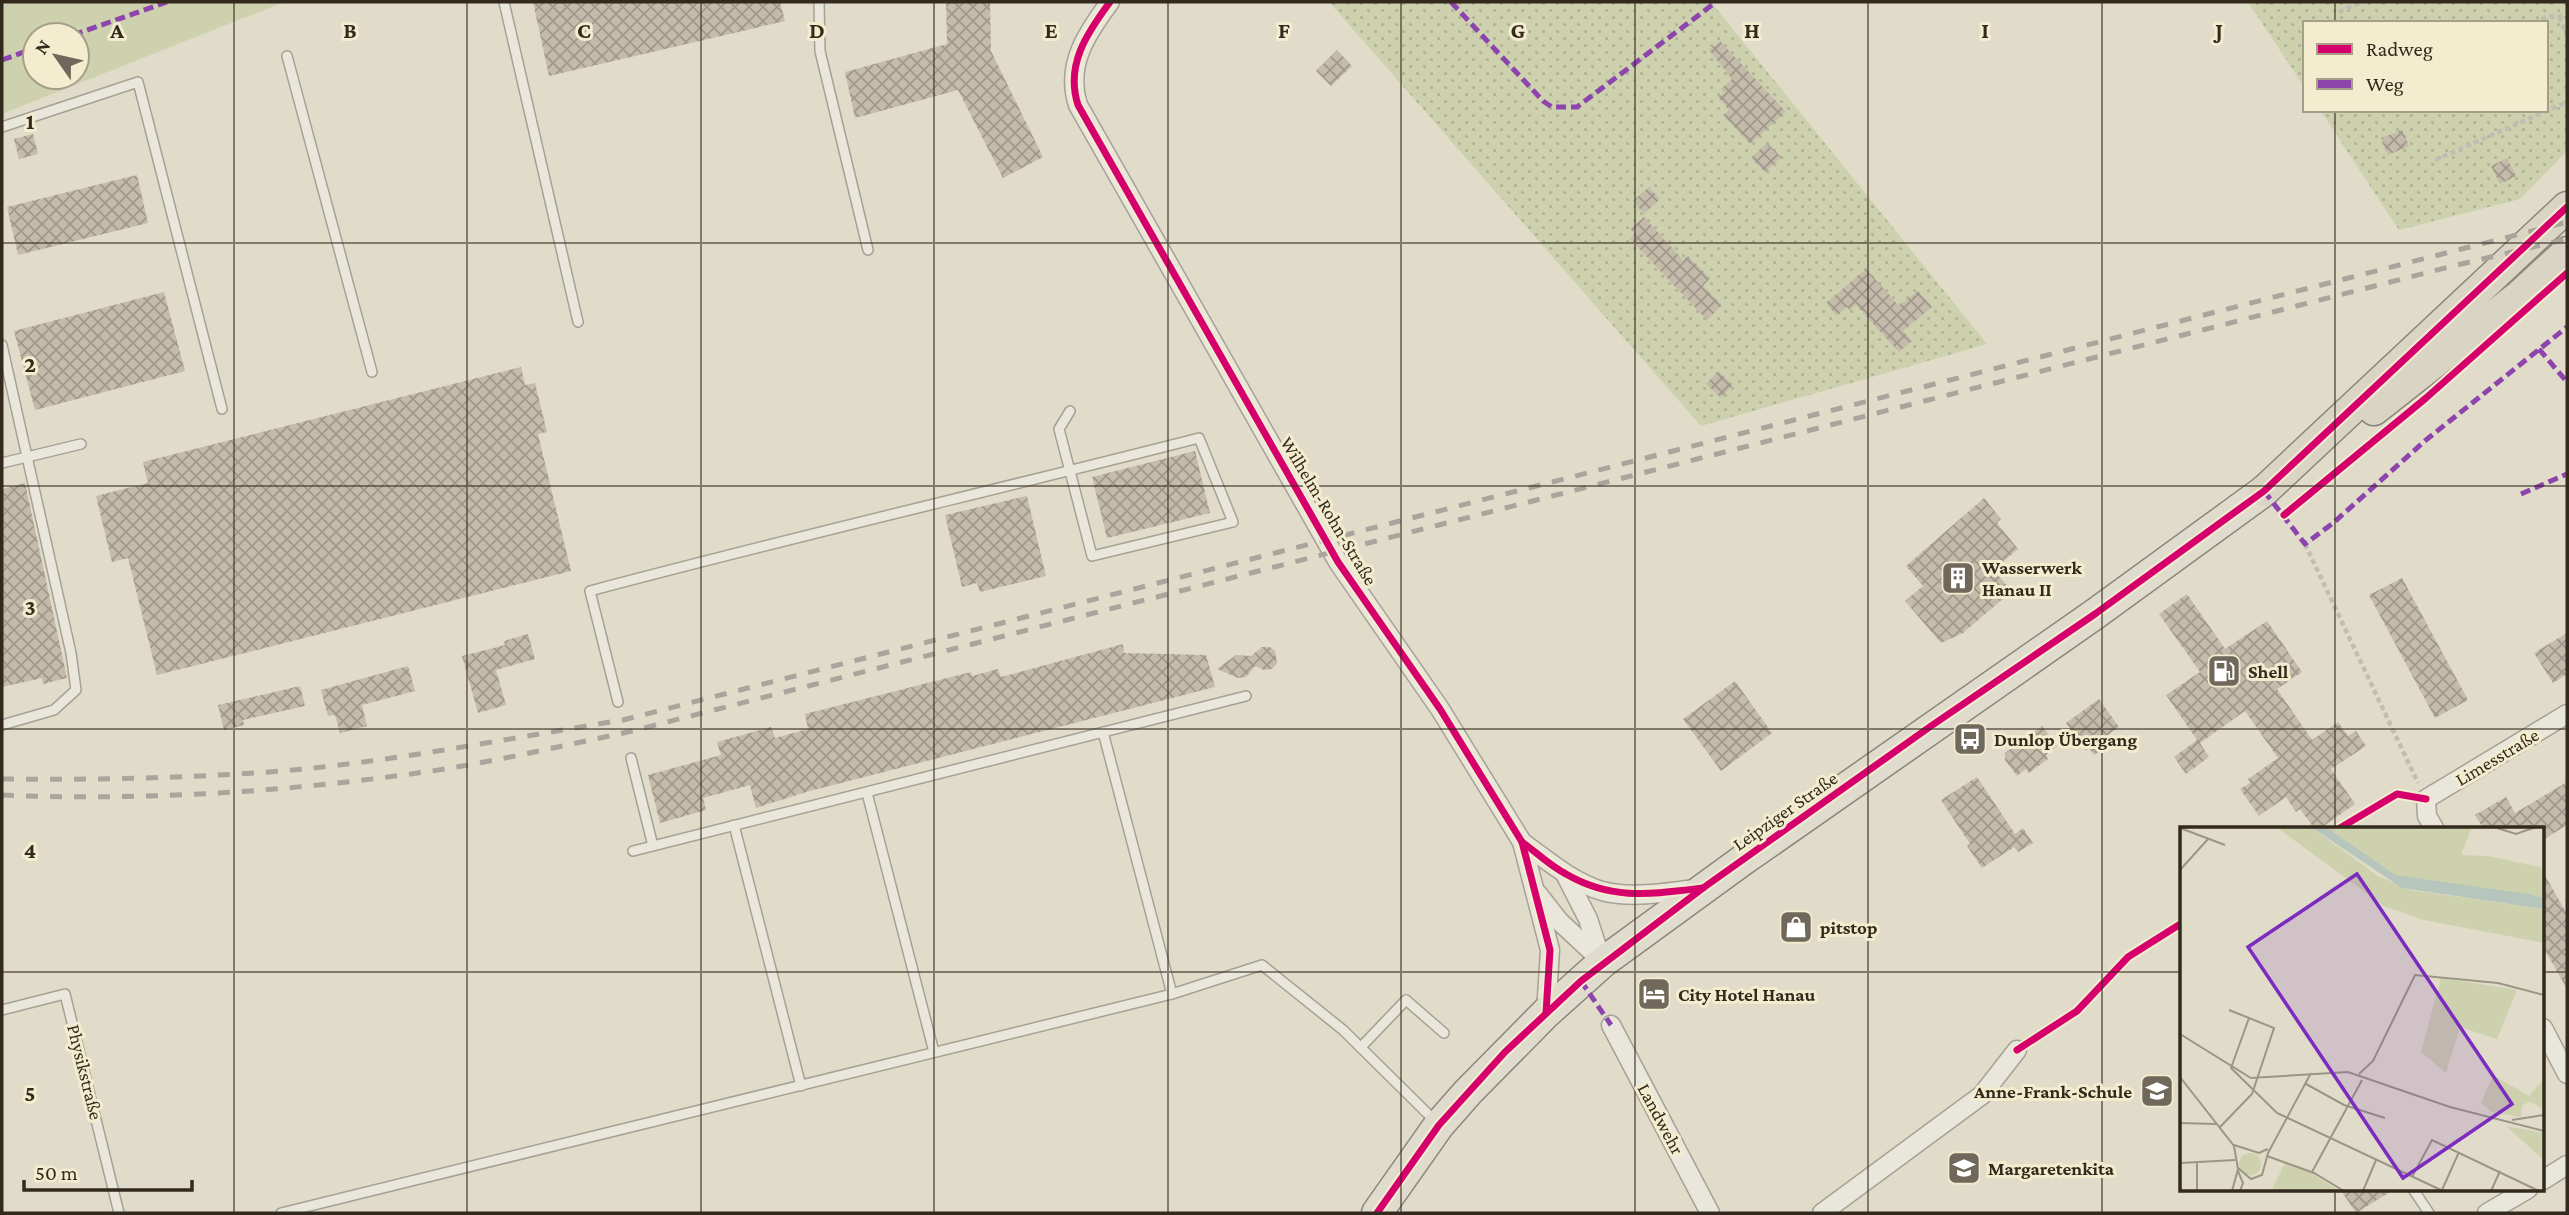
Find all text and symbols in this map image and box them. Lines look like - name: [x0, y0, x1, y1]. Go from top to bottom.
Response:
- text: A: [109, 17, 124, 43]
- text: B: [343, 17, 357, 43]
- text: C: [577, 17, 591, 43]
- text: D: [809, 17, 825, 43]
- text: E: [1044, 17, 1058, 43]
- text: F: [1278, 17, 1290, 43]
- text: G: [1511, 17, 1526, 43]
- text: H: [1744, 17, 1760, 43]
- text: I: [1981, 17, 1989, 43]
- text: J: [2213, 17, 2223, 43]
- north arrow: [21, 21, 91, 91]
- legend: [2303, 21, 2548, 112]
- text: N: [30, 35, 55, 58]
- text: Radweg: [2366, 37, 2433, 61]
- text: Weg: [2366, 72, 2404, 96]
- text: 1: [26, 108, 35, 134]
- text: 2: [24, 351, 36, 377]
- street label: Wilhelm-Rohn-Straße: [1276, 433, 1382, 589]
- place label: Wasserwerk Hanau II: [1981, 557, 2082, 600]
- building icon: Wasserwerk Hanau II: [1939, 559, 1977, 597]
- text: 3: [24, 594, 36, 620]
- fuel station icon: Shell: [2205, 652, 2243, 690]
- place label: Shell: [2248, 661, 2289, 682]
- bus stop icon: Dunlop Übergang: [1951, 720, 1989, 758]
- street label: Limesstraße: [2452, 724, 2542, 790]
- place label: Dunlop Übergang: [1994, 729, 2137, 750]
- street label: Leipziger Straße: [1729, 767, 1841, 855]
- inset map: [2180, 827, 2544, 1190]
- text: 4: [24, 837, 36, 863]
- shop icon: pitstop: [1777, 908, 1815, 946]
- place label: pitstop: [1820, 917, 1877, 938]
- hotel icon: City Hotel Hanau: [1635, 975, 1673, 1013]
- place label: City Hotel Hanau: [1678, 984, 1816, 1005]
- street label: Physikstraße: [63, 1022, 107, 1122]
- school or university icon: Anne-Frank-Schule: [2138, 1072, 2176, 1110]
- text: 5: [24, 1080, 36, 1106]
- street label: Landwehr: [1634, 1080, 1689, 1158]
- place label: Anne-Frank-Schule: [1973, 1081, 2132, 1102]
- scale bar: [24, 1148, 192, 1192]
- school or university icon: Margaretenkita: [1945, 1149, 1983, 1187]
- place label: Margaretenkita: [1988, 1158, 2115, 1179]
- text: 50 m: [35, 1161, 78, 1185]

